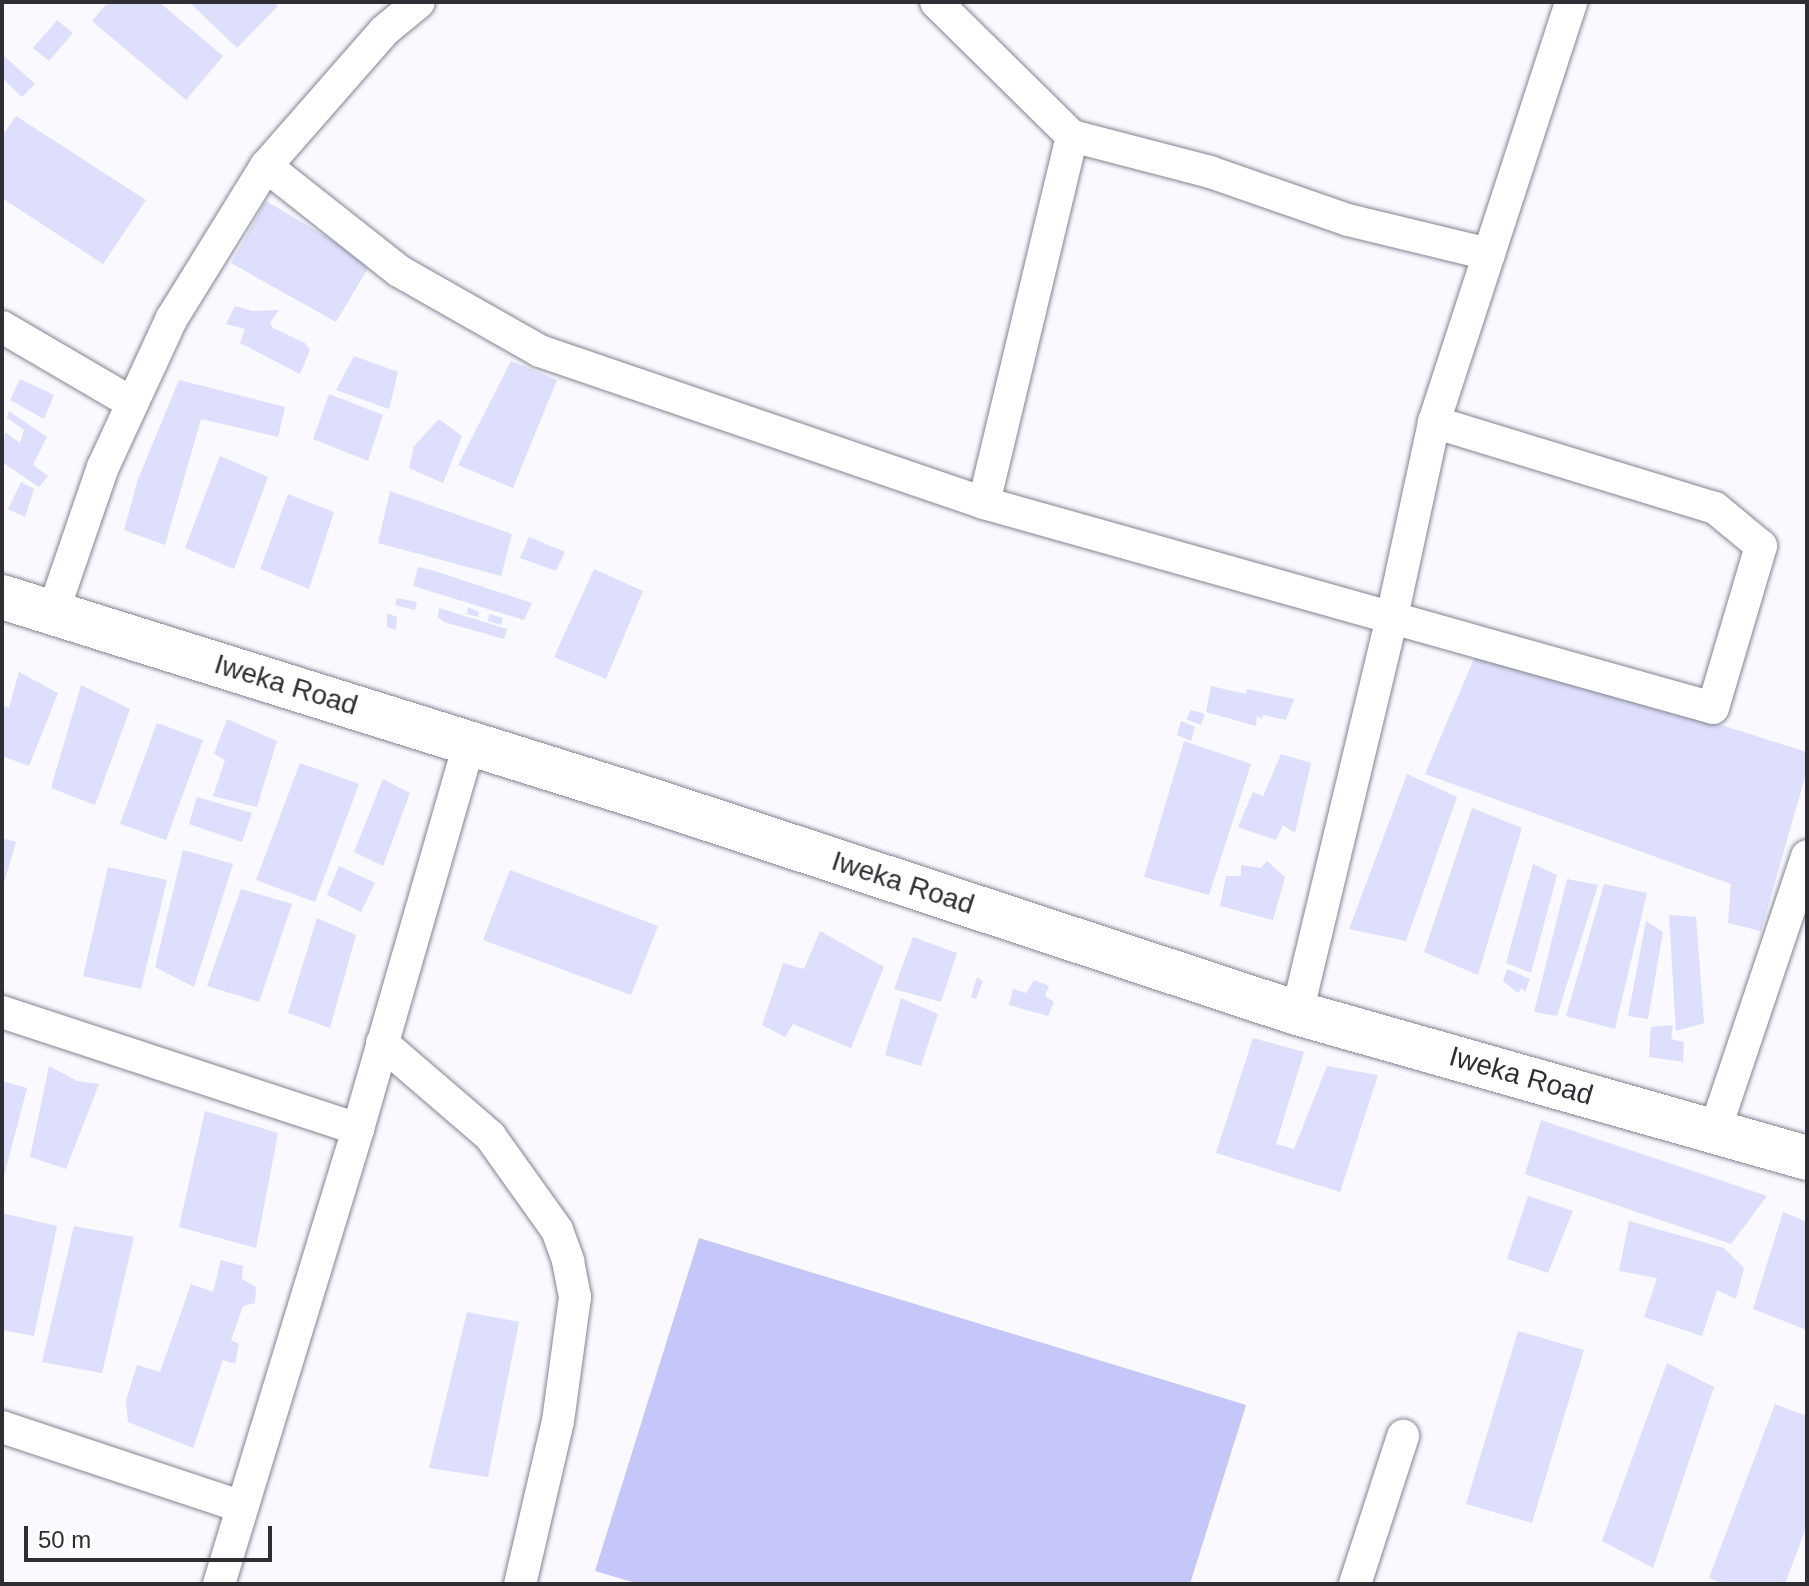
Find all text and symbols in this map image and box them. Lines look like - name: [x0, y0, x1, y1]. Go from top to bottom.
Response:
- street label: Iweka Road: [210, 647, 362, 723]
- street label: Iweka Road: [827, 844, 979, 922]
- street label: Iweka Road: [1445, 1039, 1597, 1113]
- scale bar: [28, 1510, 276, 1560]
- text: 50 m: [38, 1526, 91, 1553]

